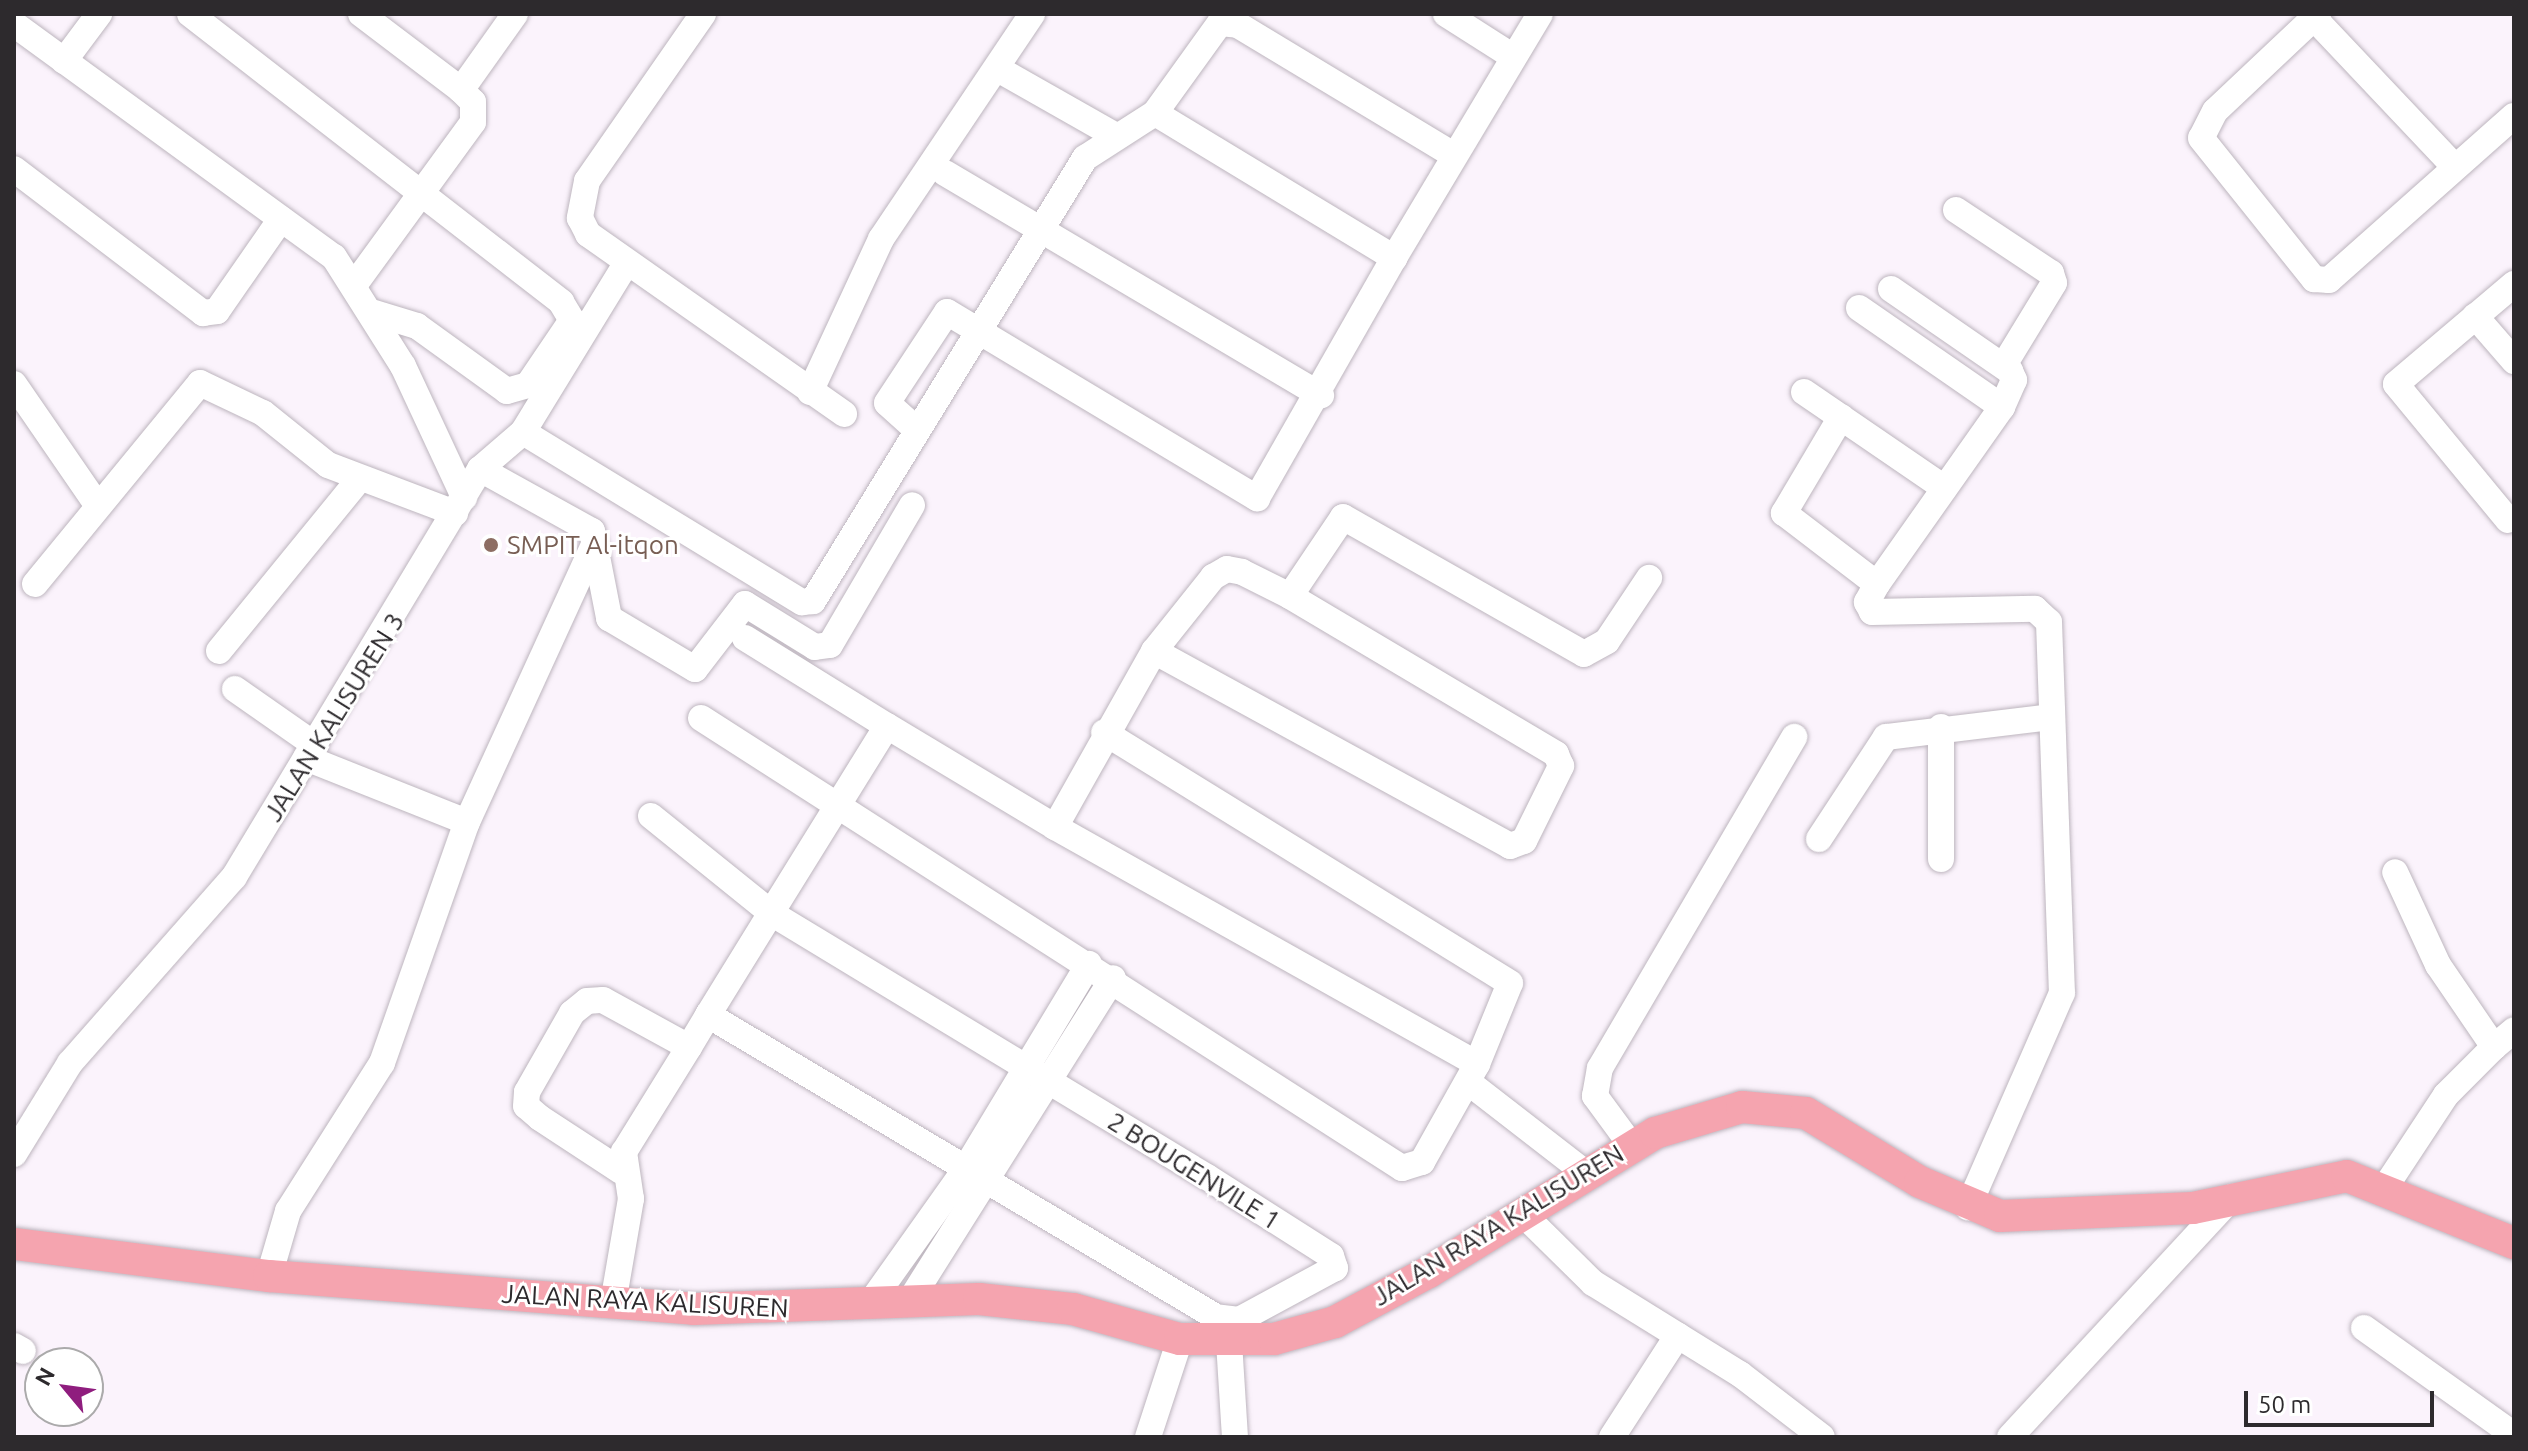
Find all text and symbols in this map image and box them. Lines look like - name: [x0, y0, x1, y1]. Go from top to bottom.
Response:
- place label: SMPIT Al-itqon: [507, 529, 679, 561]
- marker: SMPIT Al-itqon: [482, 536, 500, 554]
- street label: JALAN KALISUREN 3: [257, 607, 411, 827]
- street label: 2 BOUGENVILE 1: [1102, 1106, 1286, 1236]
- street label: JALAN RAYA KALISUREN: [1367, 1138, 1629, 1312]
- street label: JALAN RAYA KALISUREN: [501, 1278, 789, 1324]
- north arrow: [24, 1347, 104, 1427]
- text: N: [29, 1363, 59, 1389]
- scale bar: [2248, 1375, 2438, 1425]
- text: 50 m: [2258, 1391, 2311, 1418]

